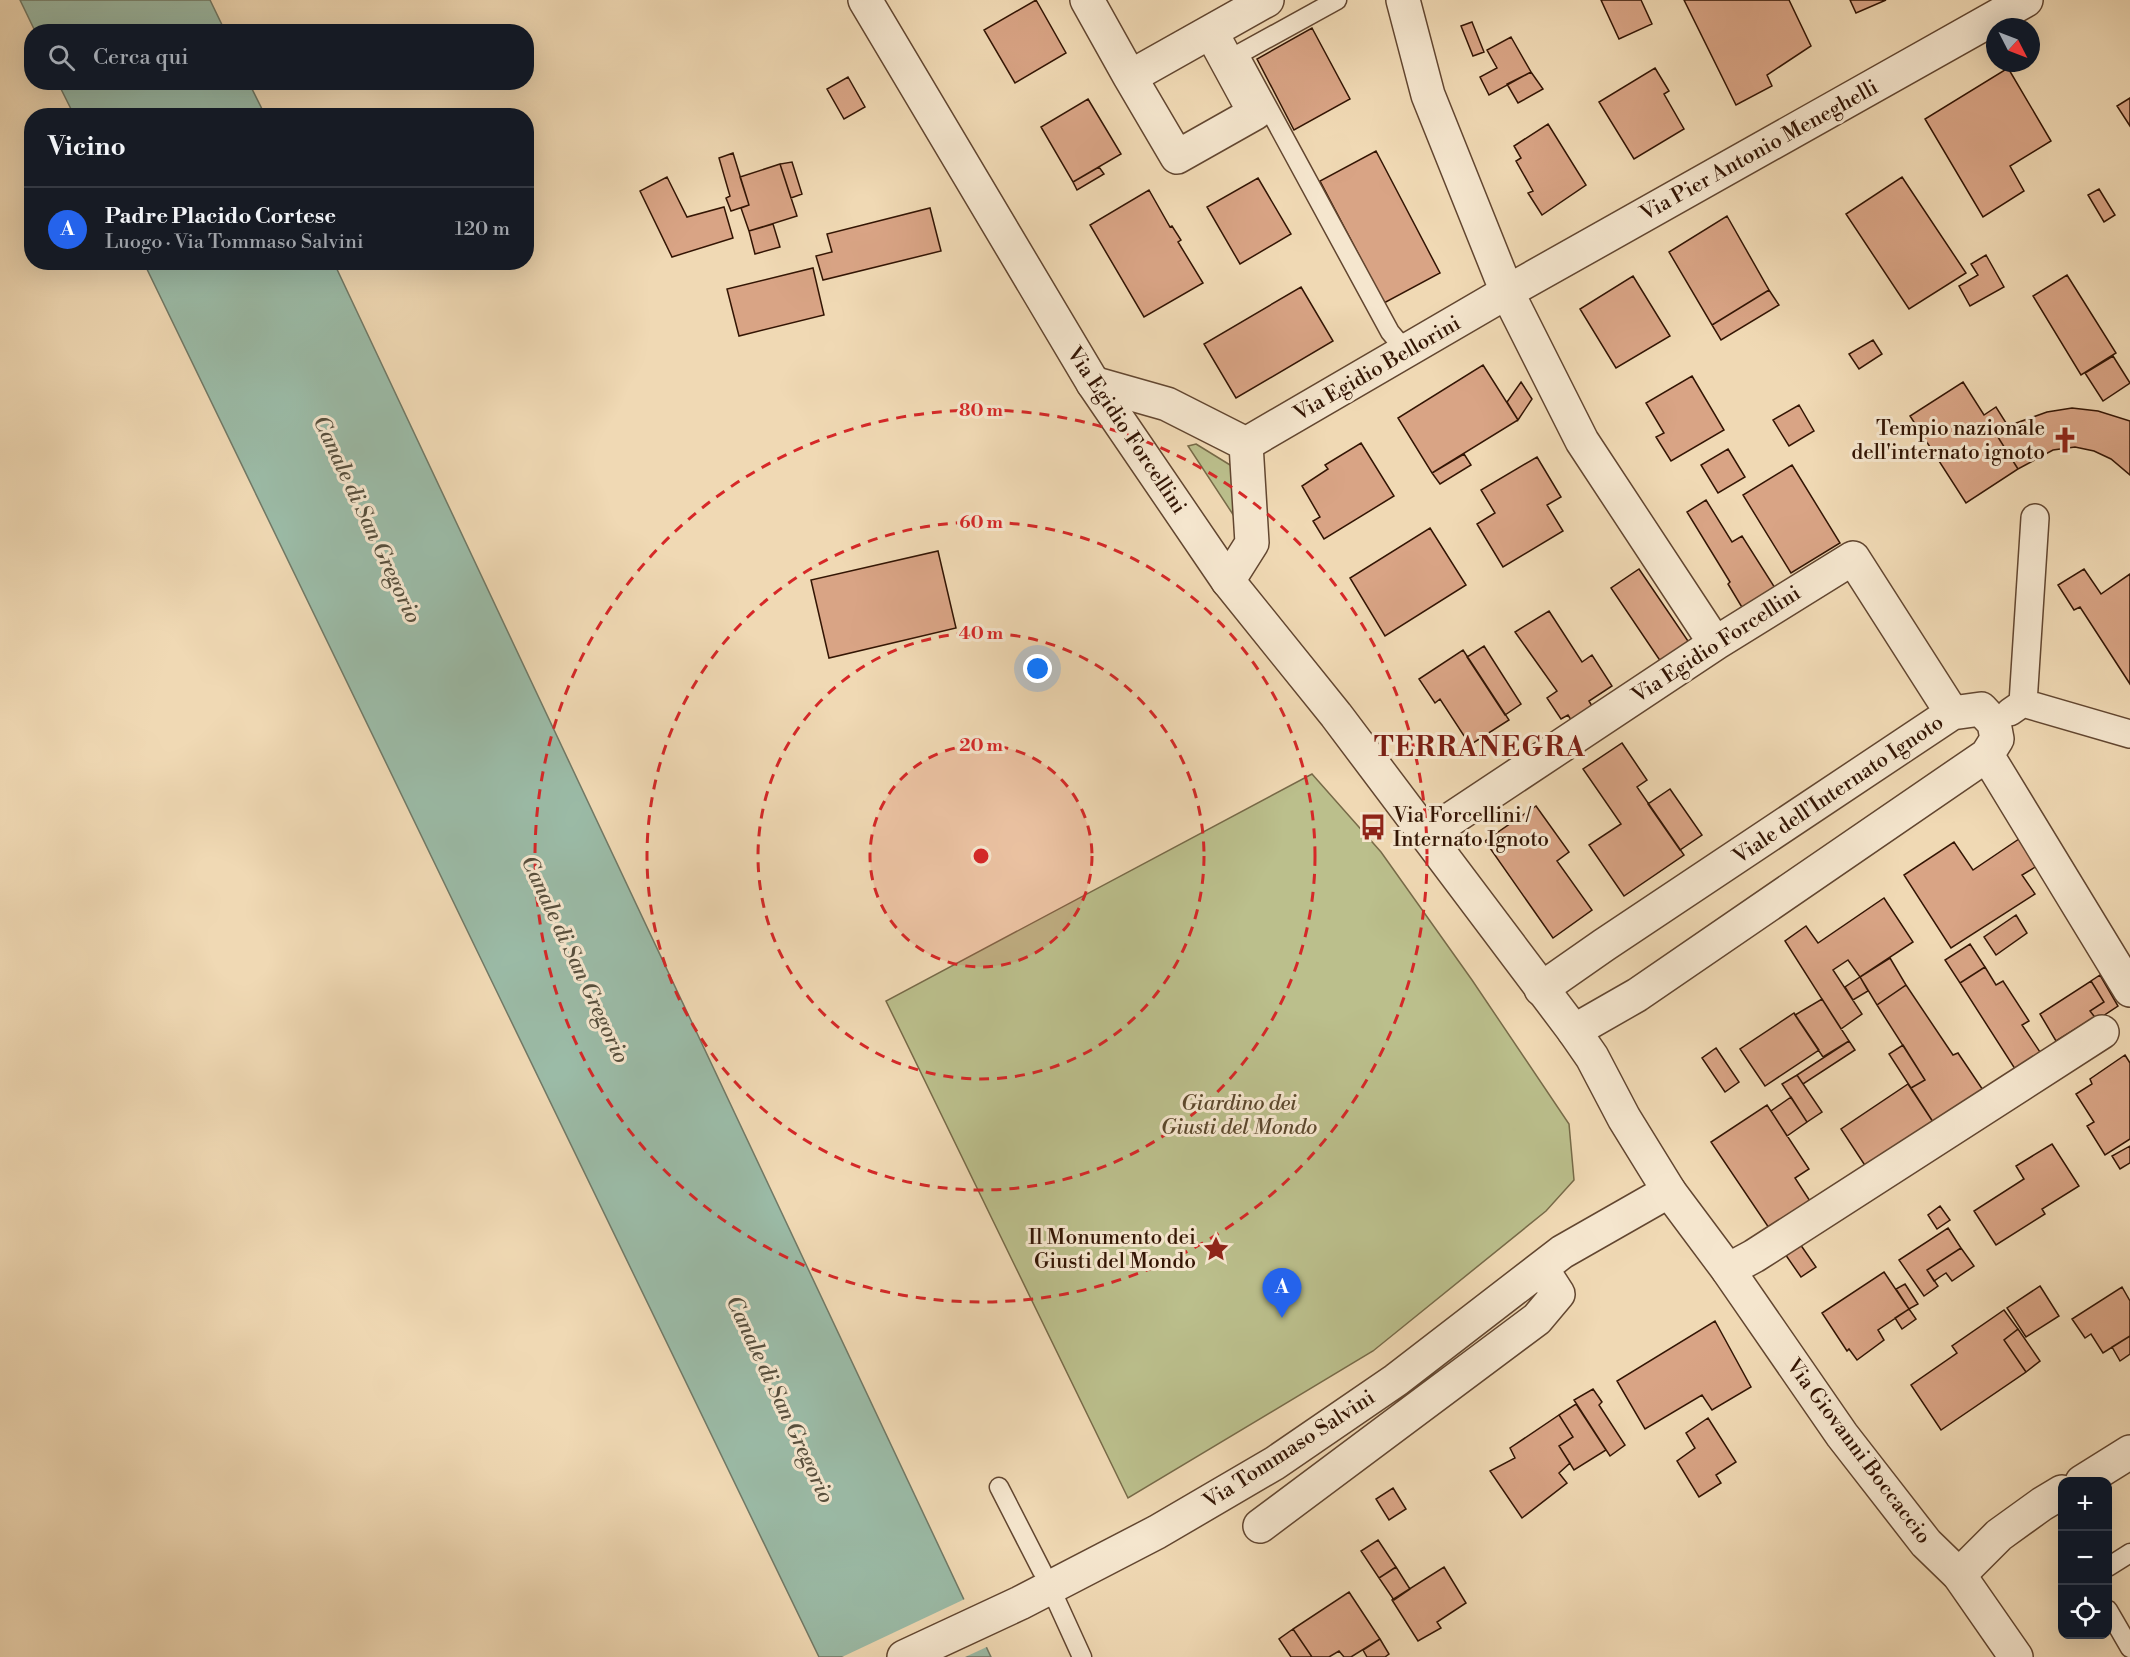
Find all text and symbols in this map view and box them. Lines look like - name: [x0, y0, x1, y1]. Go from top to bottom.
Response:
- north arrow: [1986, 18, 2040, 72]
- search box: [24, 24, 534, 90]
- icon: search: [45, 41, 78, 74]
- text: Cerca qui: [93, 44, 189, 71]
- street label: Via Pier Antonio Meneghelli: [1635, 74, 1883, 228]
- text: Vicino: [48, 131, 126, 163]
- text: Padre Placido Cortese: [105, 203, 336, 230]
- text: A: [60, 217, 75, 242]
- text: 120 m: [455, 217, 510, 242]
- text: Luogo · Via Tommaso Salvini: [105, 230, 364, 255]
- street label: Via Egidio Bellorini: [1289, 310, 1466, 428]
- street label: Via Egidio Forcellini: [1060, 341, 1192, 519]
- text: 80 m: [959, 399, 1004, 422]
- water label: Canale di San Gregorio: [307, 412, 427, 628]
- place label: Tempio nazionale dell'internato ignoto: [1851, 416, 2045, 466]
- church icon: Tempio nazionale dell'internato ignoto: [2050, 425, 2080, 455]
- text: 60 m: [959, 511, 1003, 534]
- street label: Via Egidio Forcellini: [1626, 581, 1806, 710]
- text: 40 m: [959, 622, 1004, 645]
- your location: [1023, 654, 1052, 683]
- street label: Viale dell'Internato Ignoto: [1728, 710, 1949, 871]
- district label: TERRANEGRA: [1374, 731, 1586, 765]
- text: 20 m: [959, 734, 1003, 757]
- place label: Via Forcellini / Internato Ignoto: [1392, 803, 1549, 853]
- bus stop icon: Via Forcellini / Internato Ignoto: [1358, 812, 1388, 842]
- centre of rings: [971, 846, 991, 866]
- water label: Canale di San Gregorio: [515, 852, 635, 1068]
- park label: Giardino dei Giusti del Mondo: [1161, 1091, 1317, 1141]
- place label: Il Monumento dei Giusti del Mondo: [1028, 1225, 1196, 1275]
- place icon: Il Monumento dei Giusti del Mondo: [1201, 1234, 1231, 1264]
- pin: A: [1262, 1268, 1302, 1318]
- water label: Canale di San Gregorio: [720, 1292, 840, 1508]
- street label: Via Giovanni Boccaccio: [1779, 1353, 1936, 1549]
- street label: Via Tommaso Salvini: [1198, 1385, 1380, 1515]
- map controls: [2058, 1477, 2112, 1639]
- button: +: [2058, 1477, 2112, 1531]
- button: −: [2058, 1531, 2112, 1585]
- button: locate: [2058, 1585, 2112, 1639]

